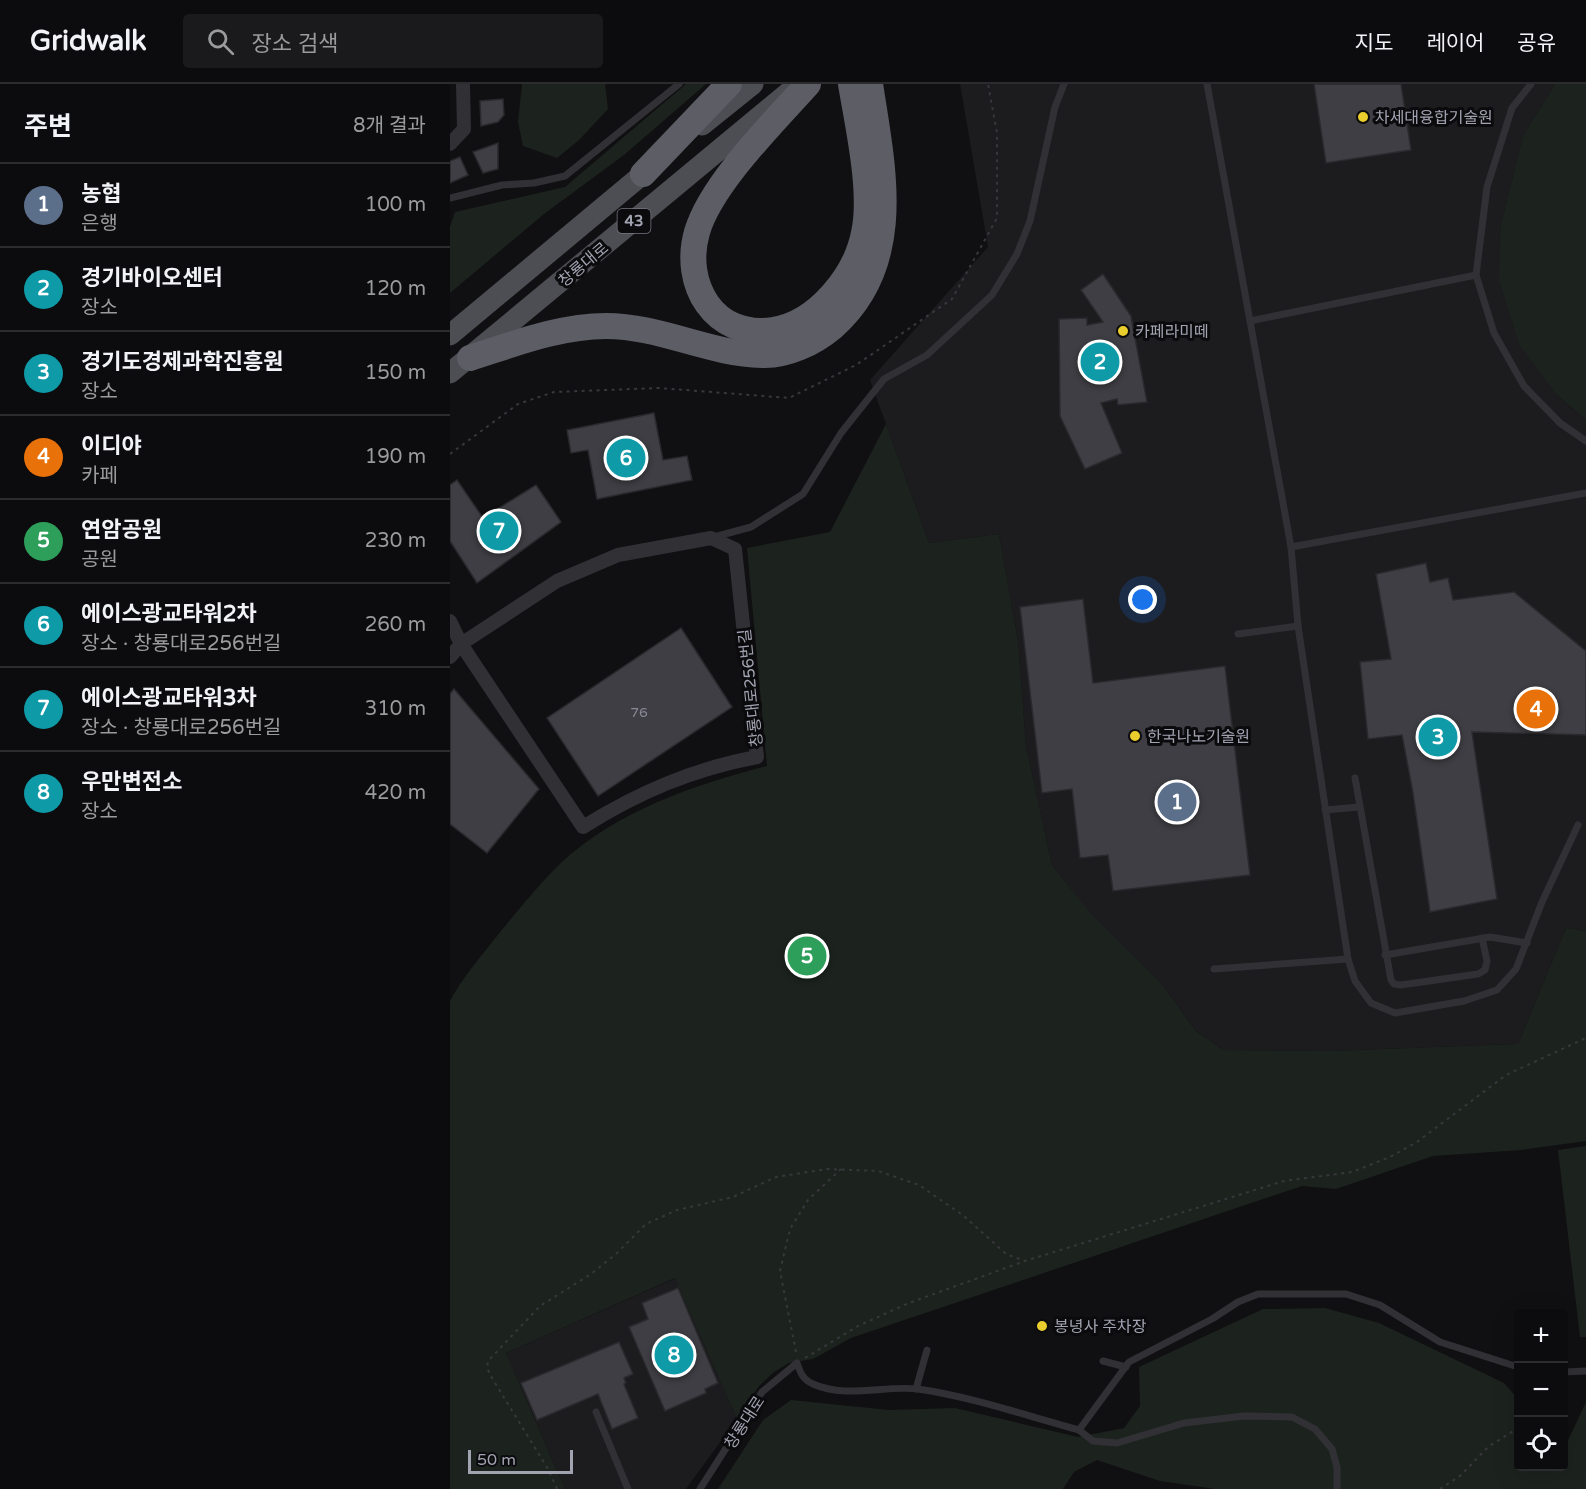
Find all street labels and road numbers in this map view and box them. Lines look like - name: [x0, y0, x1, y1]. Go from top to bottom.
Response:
- road number: 43: [618, 209, 651, 233]
- street label: 창룡대로: [555, 238, 613, 291]
- street label: 창룡대로256번길: [735, 628, 767, 748]
- street label: 창룡대로: [720, 1392, 769, 1453]

